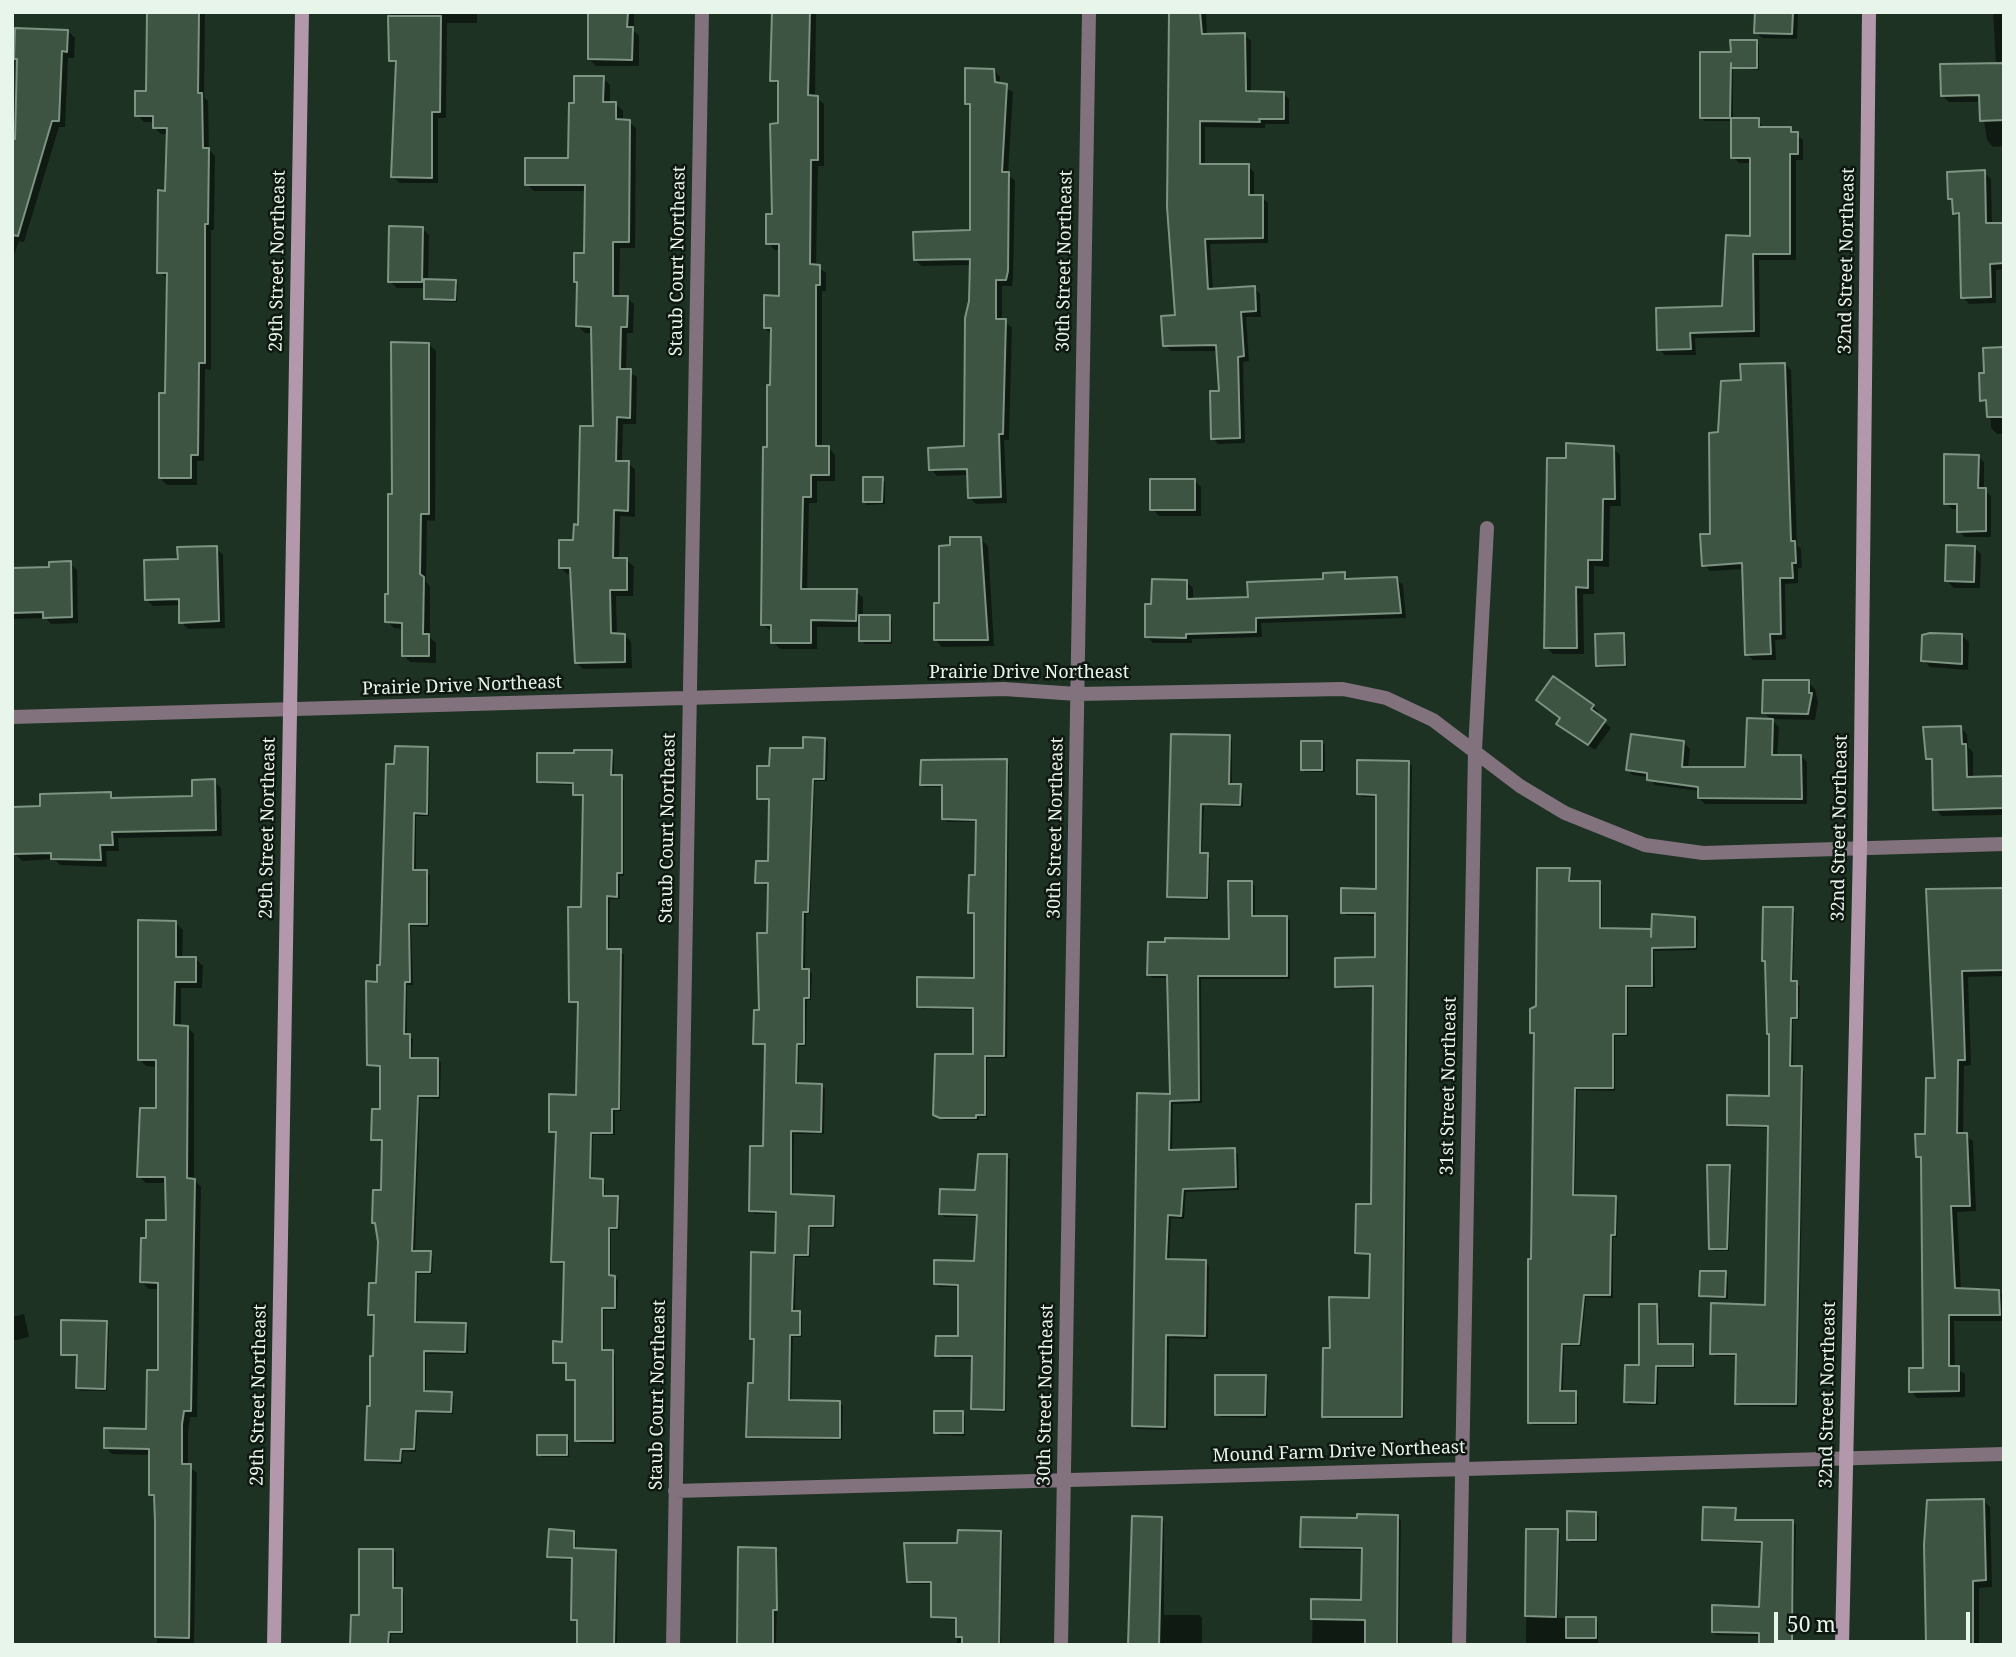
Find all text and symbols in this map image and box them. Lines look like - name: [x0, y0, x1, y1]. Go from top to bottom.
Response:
- street label: Staub Court Northeast: [666, 166, 690, 356]
- street label: 32nd Street Northeast: [1835, 167, 1859, 355]
- street label: 29th Street Northeast: [266, 170, 290, 352]
- street label: 30th Street Northeast: [1053, 170, 1077, 352]
- street label: Prairie Drive Northeast: [929, 662, 1129, 684]
- street label: Prairie Drive Northeast: [362, 672, 562, 700]
- street label: Staub Court Northeast: [656, 733, 680, 923]
- street label: 32nd Street Northeast: [1828, 734, 1852, 922]
- street label: 29th Street Northeast: [256, 737, 280, 919]
- street label: 30th Street Northeast: [1044, 737, 1068, 919]
- street label: 31st Street Northeast: [1437, 996, 1461, 1176]
- street label: Staub Court Northeast: [646, 1300, 670, 1490]
- street label: 32nd Street Northeast: [1816, 1301, 1840, 1489]
- street label: 29th Street Northeast: [247, 1304, 271, 1486]
- street label: 30th Street Northeast: [1034, 1304, 1058, 1486]
- street label: Mound Farm Drive Northeast: [1212, 1437, 1466, 1467]
- scale bar: [1778, 1598, 1974, 1642]
- text: 50 m: [1787, 1610, 1836, 1638]

